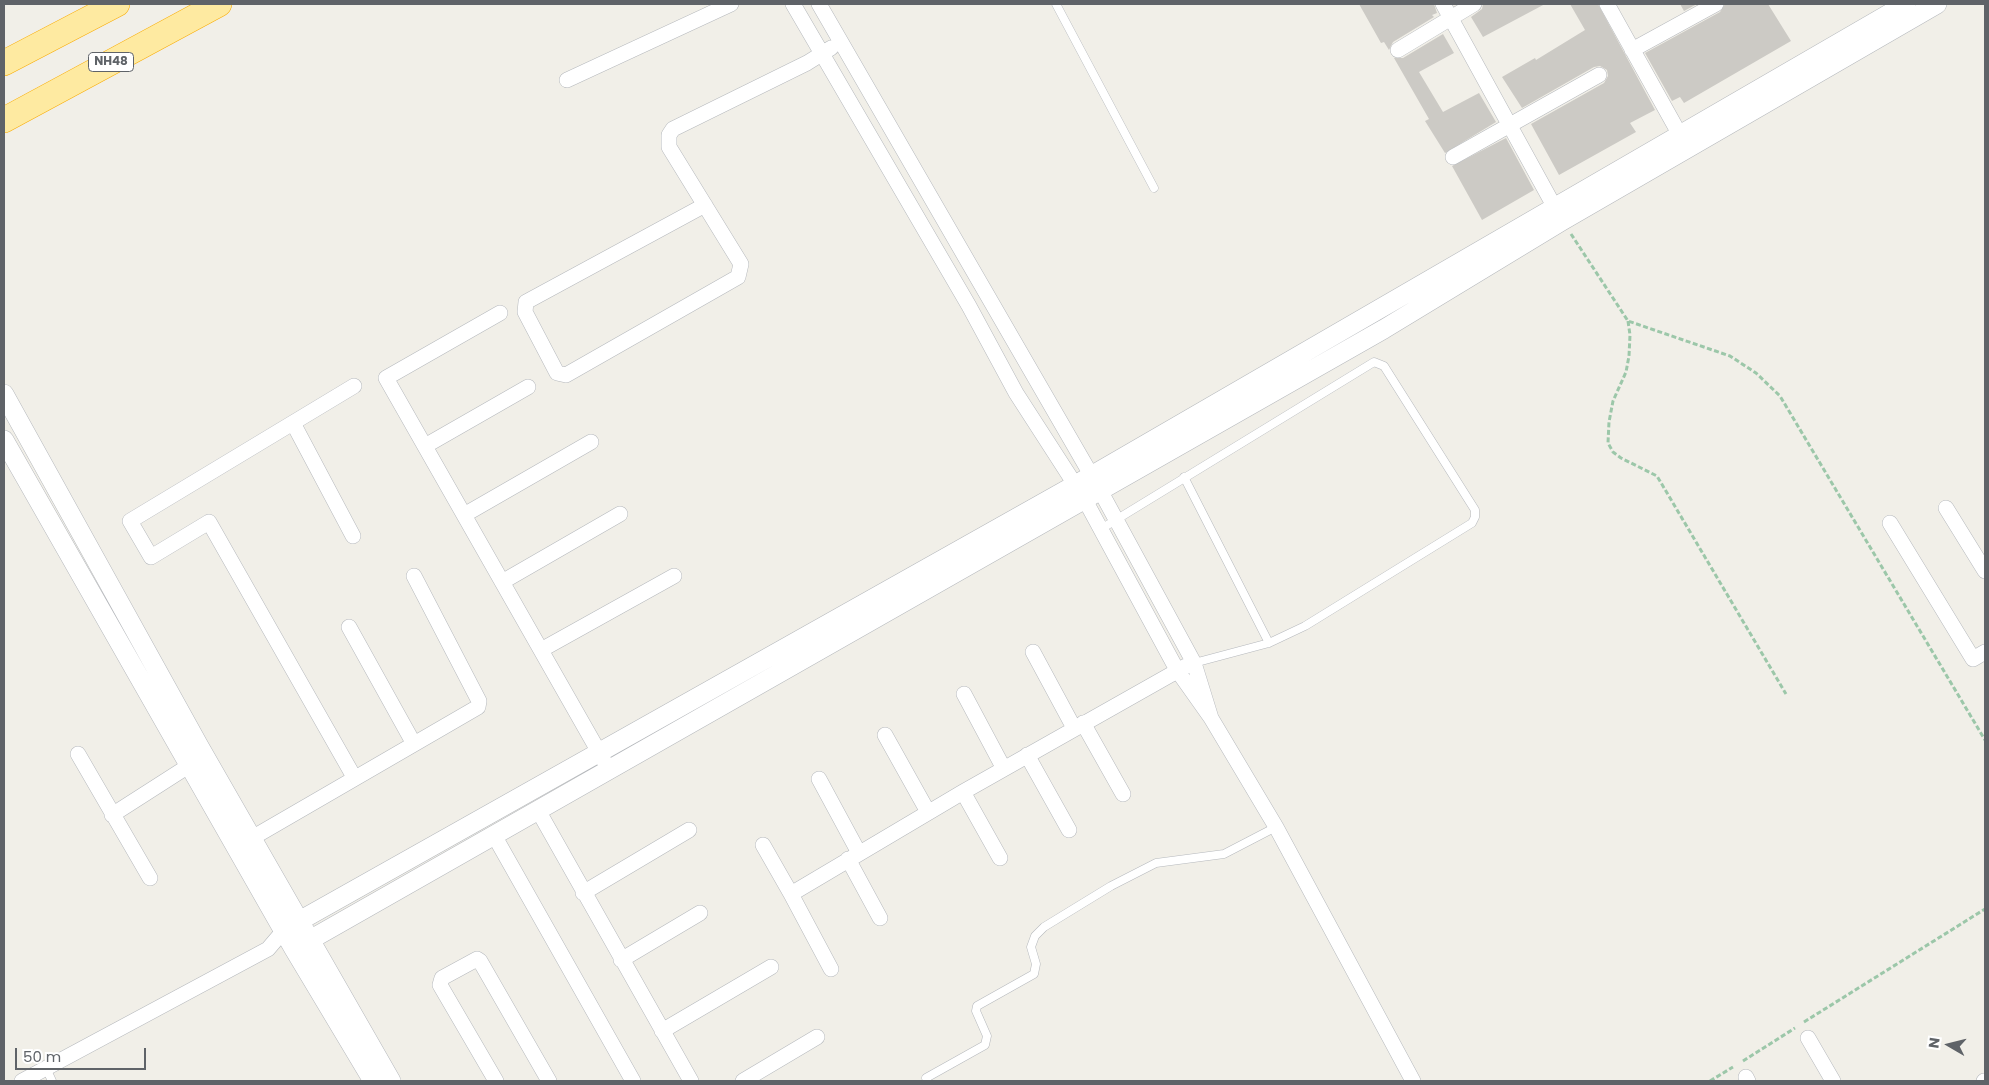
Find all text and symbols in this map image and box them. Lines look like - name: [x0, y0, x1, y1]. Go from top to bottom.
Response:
- road number: NH48: [88, 52, 134, 72]
- north arrow: [1924, 1020, 1974, 1070]
- text: N: [1924, 1036, 1945, 1050]
- scale bar: [18, 1038, 149, 1070]
- text: 50 m: [23, 1046, 61, 1067]

